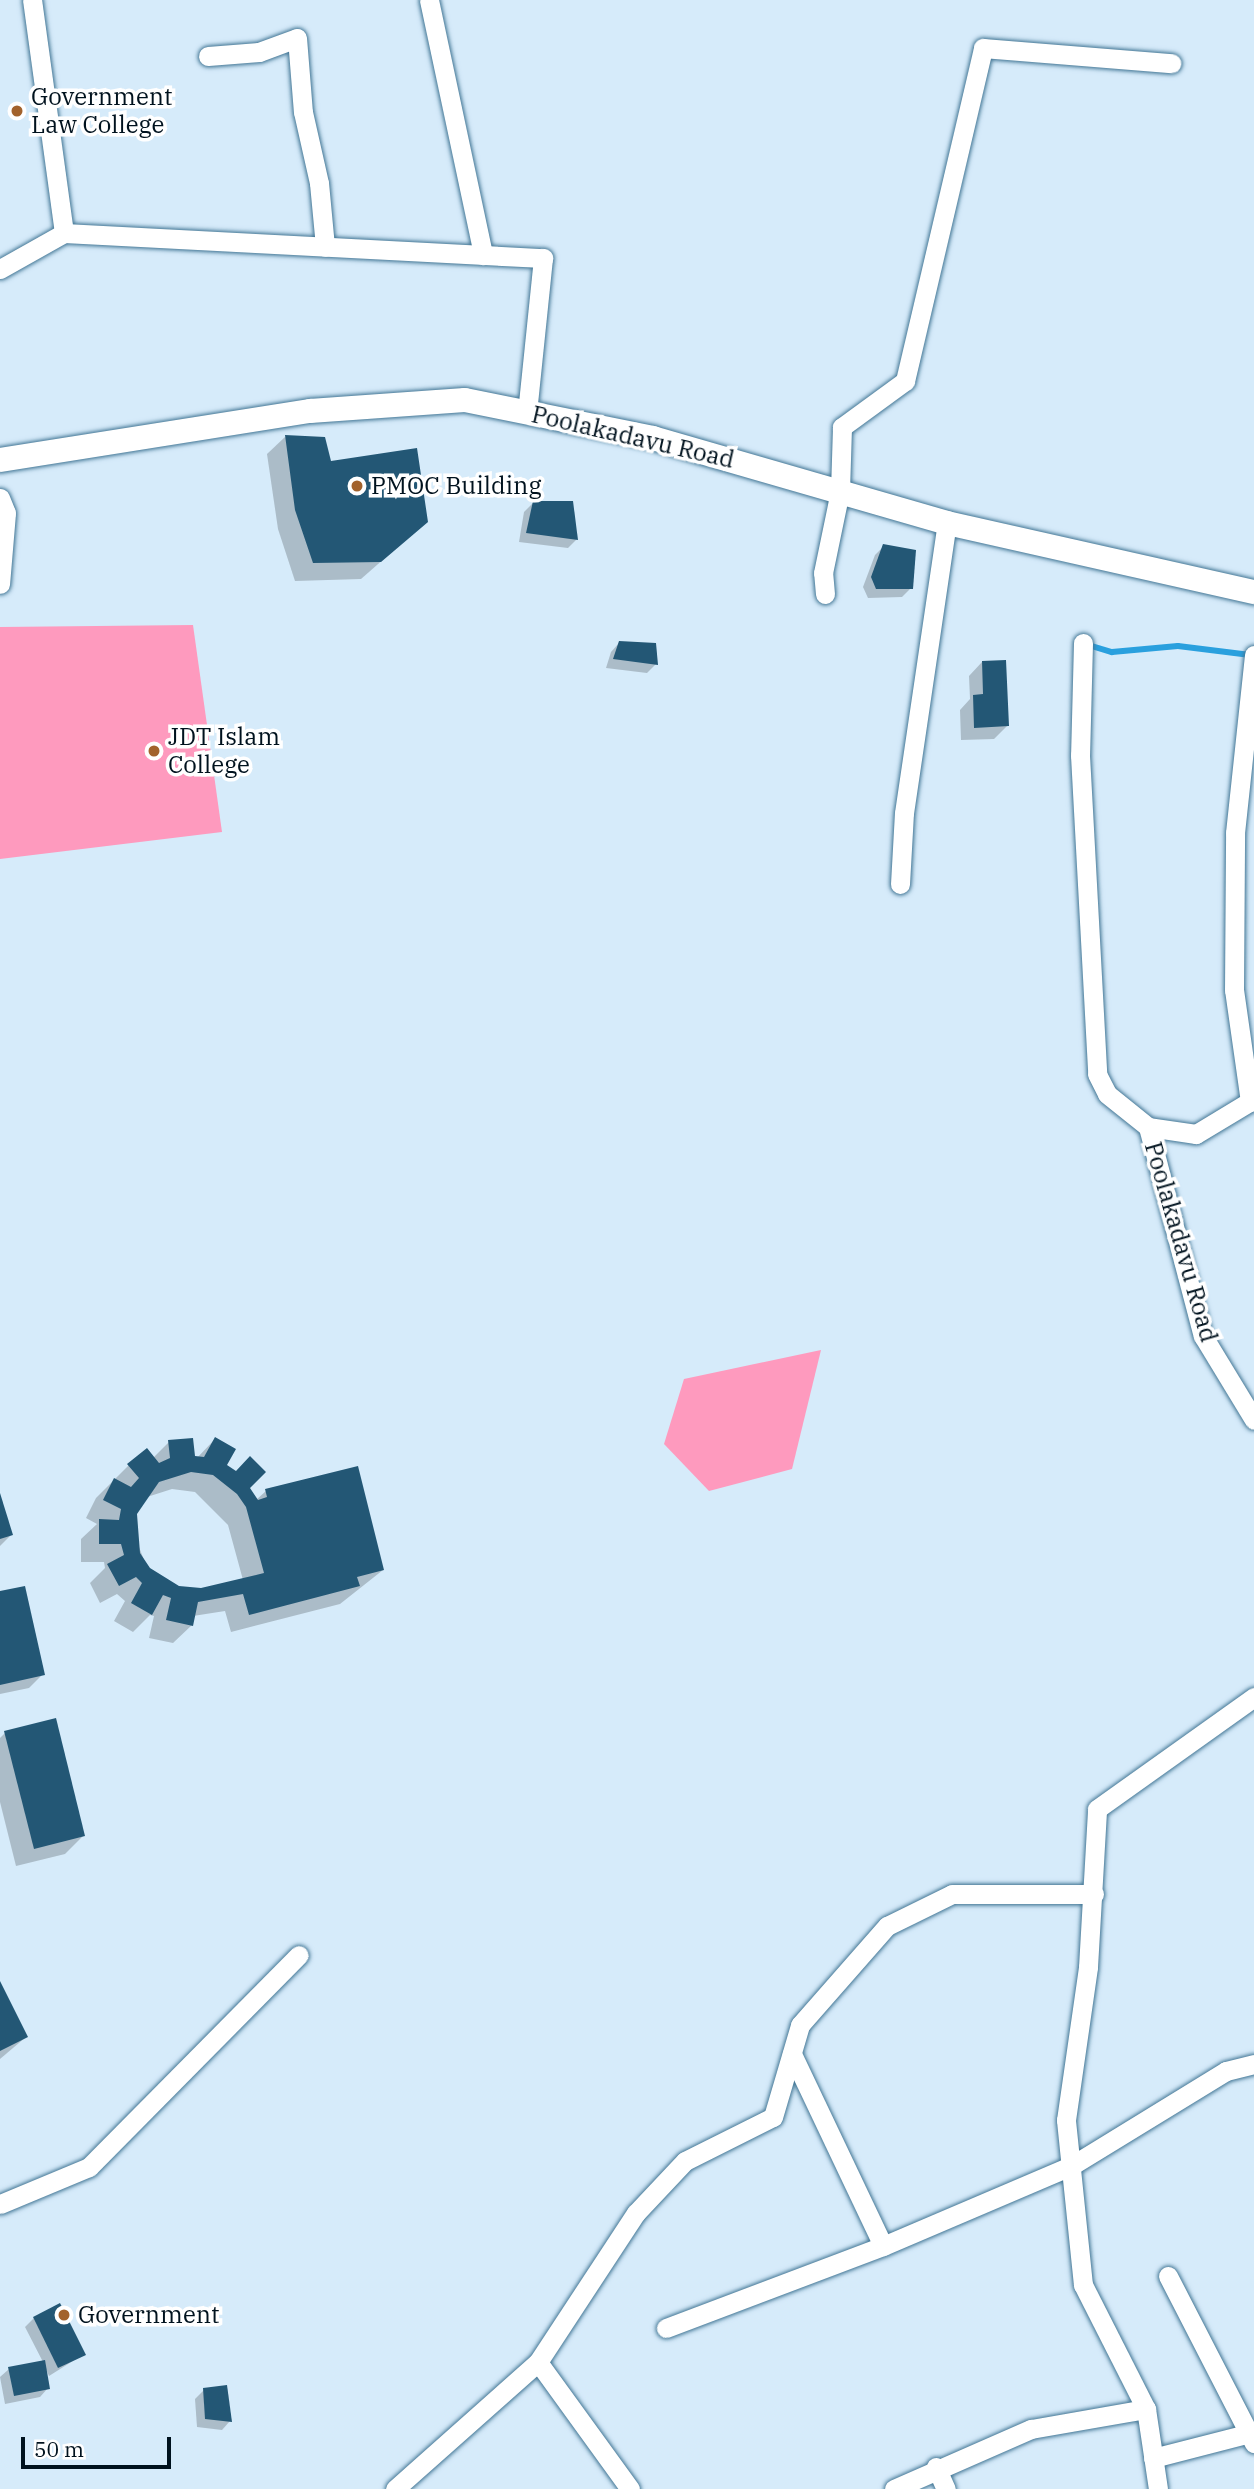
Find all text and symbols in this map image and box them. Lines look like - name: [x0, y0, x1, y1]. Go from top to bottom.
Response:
- place label: Government Law College: [31, 83, 173, 139]
- marker: Government Law College: [9, 103, 25, 119]
- street label: Poolakadavu Road: [529, 400, 737, 474]
- place label: PMOC Building: [371, 472, 541, 500]
- marker: PMOC Building: [349, 478, 365, 494]
- place label: JDT Islam College: [168, 723, 280, 779]
- marker: JDT Islam College: [146, 743, 162, 759]
- street label: Poolakadavu Road: [1139, 1138, 1223, 1346]
- place label: Government: [78, 2301, 220, 2329]
- marker: Government: [56, 2307, 72, 2323]
- scale bar: [24, 2422, 175, 2466]
- text: 50 m: [34, 2435, 84, 2463]

